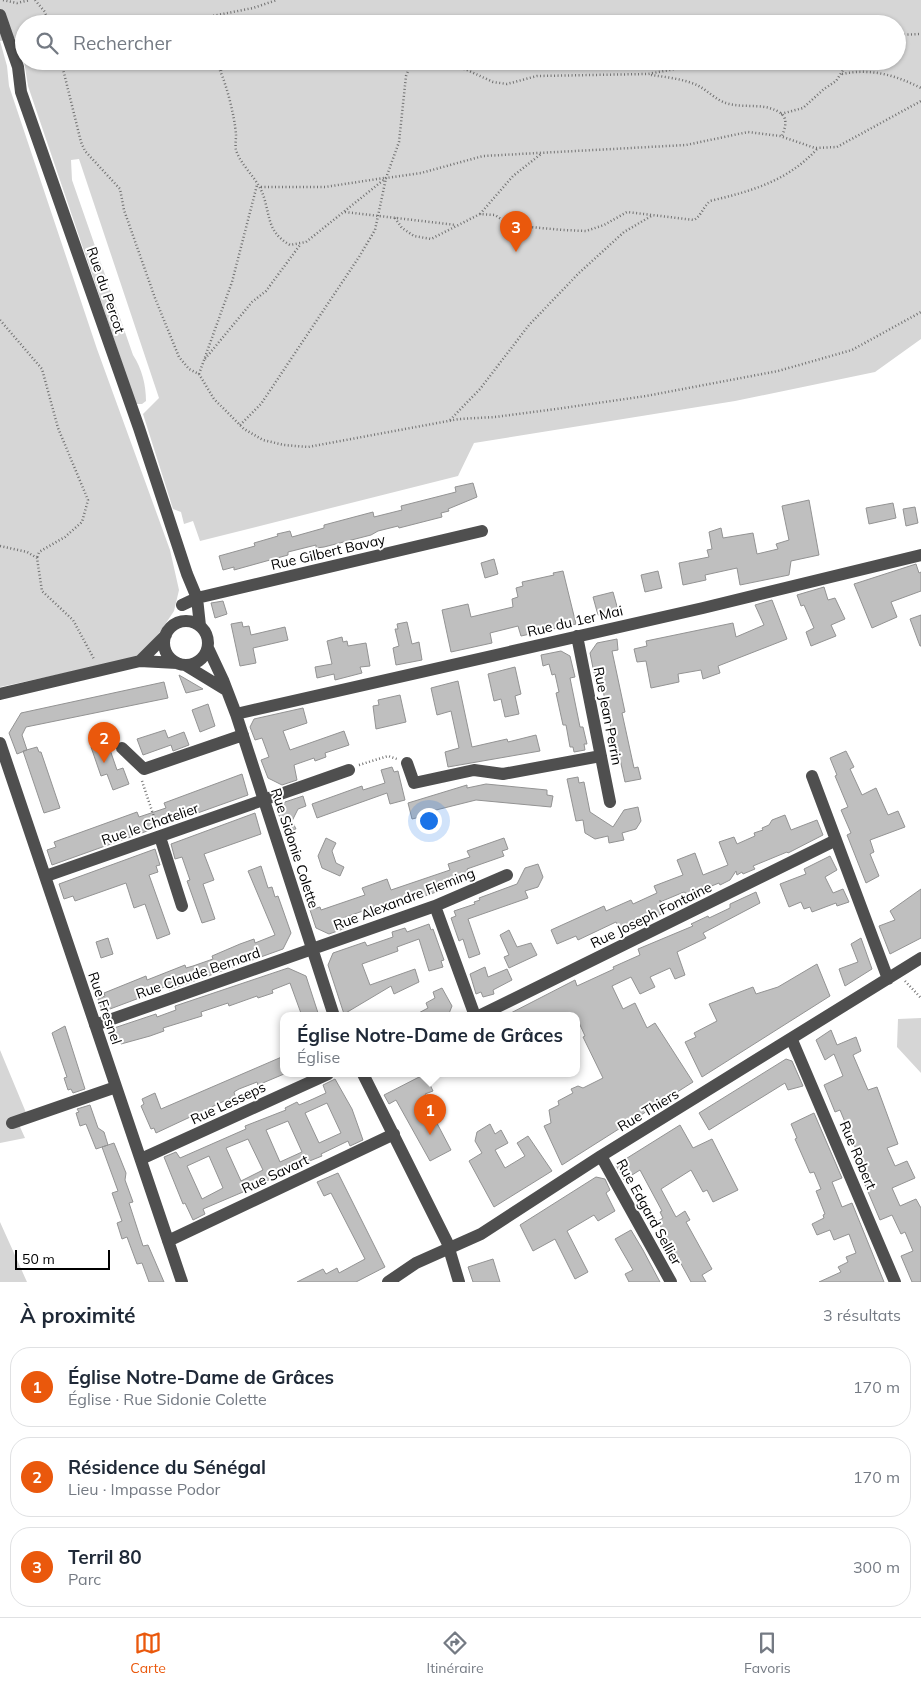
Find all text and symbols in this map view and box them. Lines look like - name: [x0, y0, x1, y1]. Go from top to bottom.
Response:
- search box: [15, 15, 906, 70]
- icon: search: [33, 29, 61, 57]
- text: Rechercher: [73, 31, 172, 55]
- pin: 3: [500, 211, 532, 252]
- street label: Rue du Percot: [83, 244, 129, 336]
- street label: Rue Gilbert Bavay: [269, 530, 388, 574]
- street label: Rue du 1er Mai: [525, 601, 625, 641]
- street label: Rue Jean Perrin: [590, 665, 626, 767]
- pin: 2: [88, 722, 120, 763]
- street label: Rue Sidonie Colette: [267, 786, 323, 910]
- street label: Rue le Chatelier: [99, 799, 202, 849]
- your location: [416, 808, 442, 834]
- street label: Rue Alexandre Fleming: [331, 864, 477, 934]
- street label: Rue Joseph Fontaine: [587, 878, 715, 952]
- street label: Rue Claude Bernard: [133, 943, 263, 1003]
- street label: Rue Fresnel: [84, 969, 126, 1047]
- popup: [280, 1012, 580, 1077]
- text: Église Notre-Dame de Grâces: [297, 1023, 563, 1047]
- text: Église: [297, 1047, 340, 1067]
- street label: Rue Lesseps: [187, 1078, 269, 1128]
- street label: Rue Thiers: [614, 1085, 682, 1135]
- pin: 1: [414, 1094, 446, 1135]
- street label: Rue Robert: [835, 1118, 881, 1192]
- street label: Rue Savart: [239, 1151, 312, 1197]
- street label: Rue Edgard Sellier: [612, 1156, 686, 1269]
- scale bar: [15, 1247, 110, 1270]
- text: 50 m: [22, 1250, 55, 1268]
- text: À proximité: [20, 1302, 136, 1328]
- text: 3 résultats: [823, 1305, 901, 1325]
- text: Église Notre-Dame de Grâces: [68, 1365, 334, 1389]
- text: 1: [32, 1377, 42, 1397]
- text: 170 m: [853, 1377, 900, 1397]
- text: Église · Rue Sidonie Colette: [68, 1389, 267, 1409]
- text: Résidence du Sénégal: [68, 1455, 266, 1479]
- text: 2: [32, 1467, 42, 1487]
- text: 170 m: [853, 1467, 900, 1487]
- text: Lieu · Impasse Podor: [68, 1479, 220, 1499]
- text: Terril 80: [68, 1545, 142, 1569]
- text: 3: [32, 1557, 42, 1577]
- text: 300 m: [853, 1557, 900, 1577]
- text: Parc: [68, 1569, 101, 1589]
- tab: Carte: [130, 1629, 166, 1677]
- tab: Itinéraire: [427, 1629, 484, 1677]
- tab: Favoris: [744, 1629, 791, 1677]

